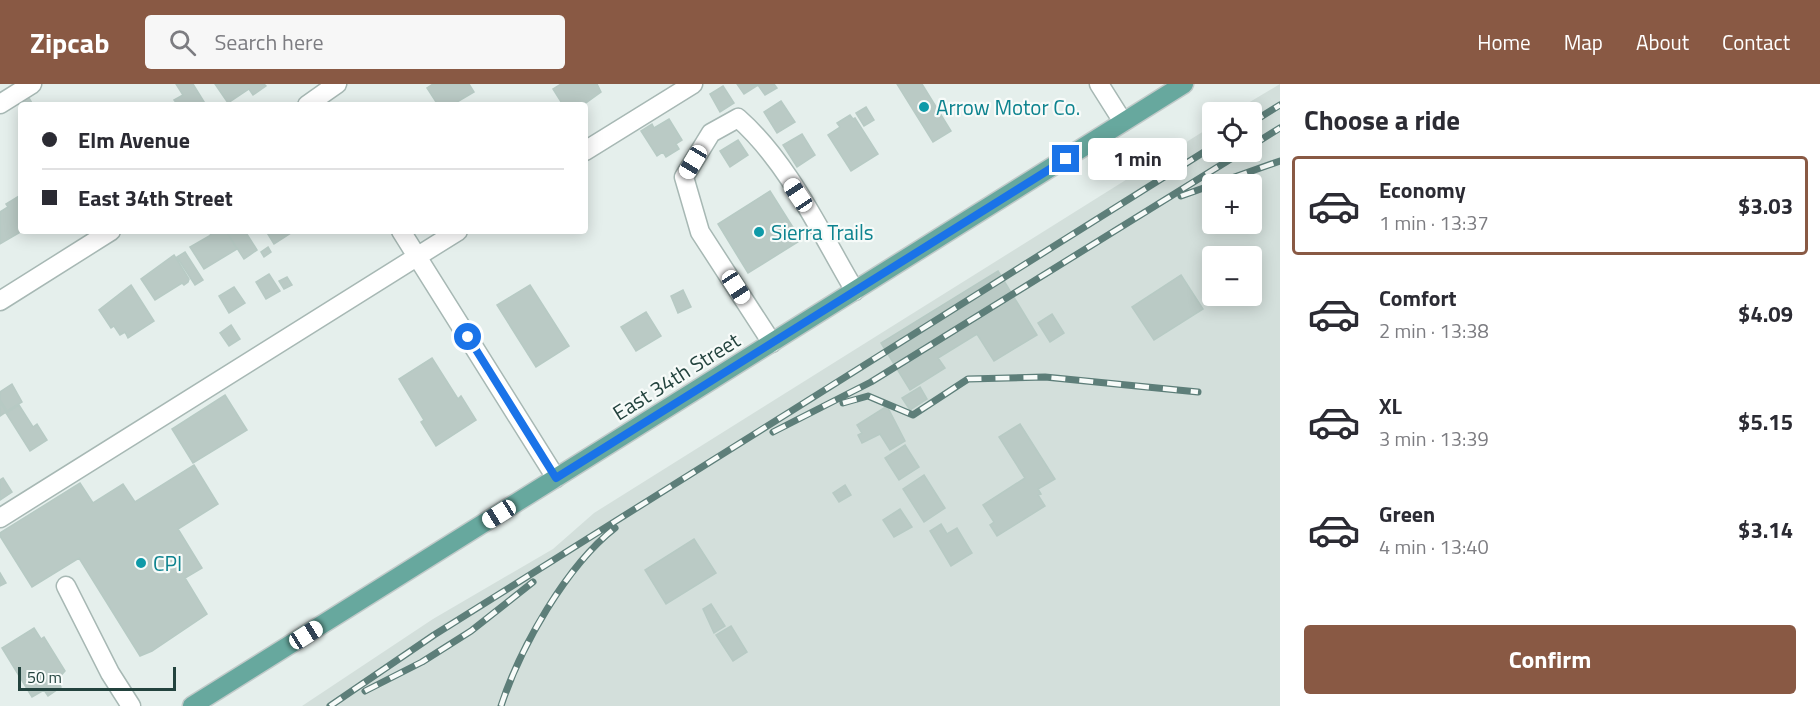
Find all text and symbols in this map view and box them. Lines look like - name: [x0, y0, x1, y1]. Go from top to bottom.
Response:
- search box: [145, 15, 565, 69]
- text: Zipcab: [30, 21, 109, 64]
- text: Search here: [214, 25, 324, 59]
- icon: search: [166, 26, 199, 59]
- text: Home: [1477, 26, 1531, 58]
- text: Map: [1564, 26, 1603, 58]
- text: About: [1636, 26, 1689, 58]
- text: Contact: [1722, 26, 1790, 58]
- place label: Arrow Motor Co.: [936, 91, 1080, 123]
- text: Choose a ride: [1304, 99, 1460, 140]
- marker: Arrow Motor Co.: [917, 100, 931, 114]
- map controls: [1202, 102, 1262, 306]
- button: locate: [1202, 102, 1262, 162]
- text: Elm Avenue: [78, 123, 190, 157]
- callout: 1 min: [1087, 138, 1186, 180]
- car: [676, 142, 710, 182]
- text: 1 min: [1113, 143, 1162, 174]
- route end: [1052, 145, 1079, 172]
- text: Economy: [1379, 173, 1466, 207]
- button: +: [1202, 174, 1262, 234]
- car: [780, 175, 816, 215]
- icon: car: [1307, 179, 1361, 233]
- text: East 34th Street: [78, 181, 233, 215]
- text: $3.03: [1738, 189, 1793, 223]
- text: 1 min · 13:37: [1379, 207, 1489, 238]
- place label: Sierra Trails: [771, 216, 874, 248]
- marker: Sierra Trails: [752, 225, 766, 239]
- button: −: [1202, 246, 1262, 306]
- car: [719, 267, 753, 307]
- text: Comfort: [1379, 281, 1457, 315]
- icon: car: [1307, 287, 1361, 341]
- text: $4.09: [1738, 297, 1793, 331]
- text: 2 min · 13:38: [1379, 315, 1489, 346]
- route start: [454, 323, 481, 350]
- street label: East 34th Street: [606, 324, 746, 428]
- text: XL: [1379, 389, 1402, 423]
- icon: car: [1307, 395, 1361, 449]
- text: $5.15: [1738, 405, 1793, 439]
- text: 3 min · 13:39: [1379, 423, 1489, 454]
- car: [479, 497, 519, 531]
- text: Green: [1379, 497, 1435, 531]
- icon: car: [1307, 503, 1361, 557]
- text: $3.14: [1738, 513, 1793, 547]
- text: 4 min · 13:40: [1379, 531, 1489, 562]
- place label: CPI: [153, 547, 182, 579]
- marker: CPI: [134, 556, 148, 570]
- car: [286, 618, 326, 652]
- button: Confirm: [1304, 625, 1796, 694]
- scale bar: [18, 664, 176, 692]
- text: 50 m: [27, 665, 62, 689]

